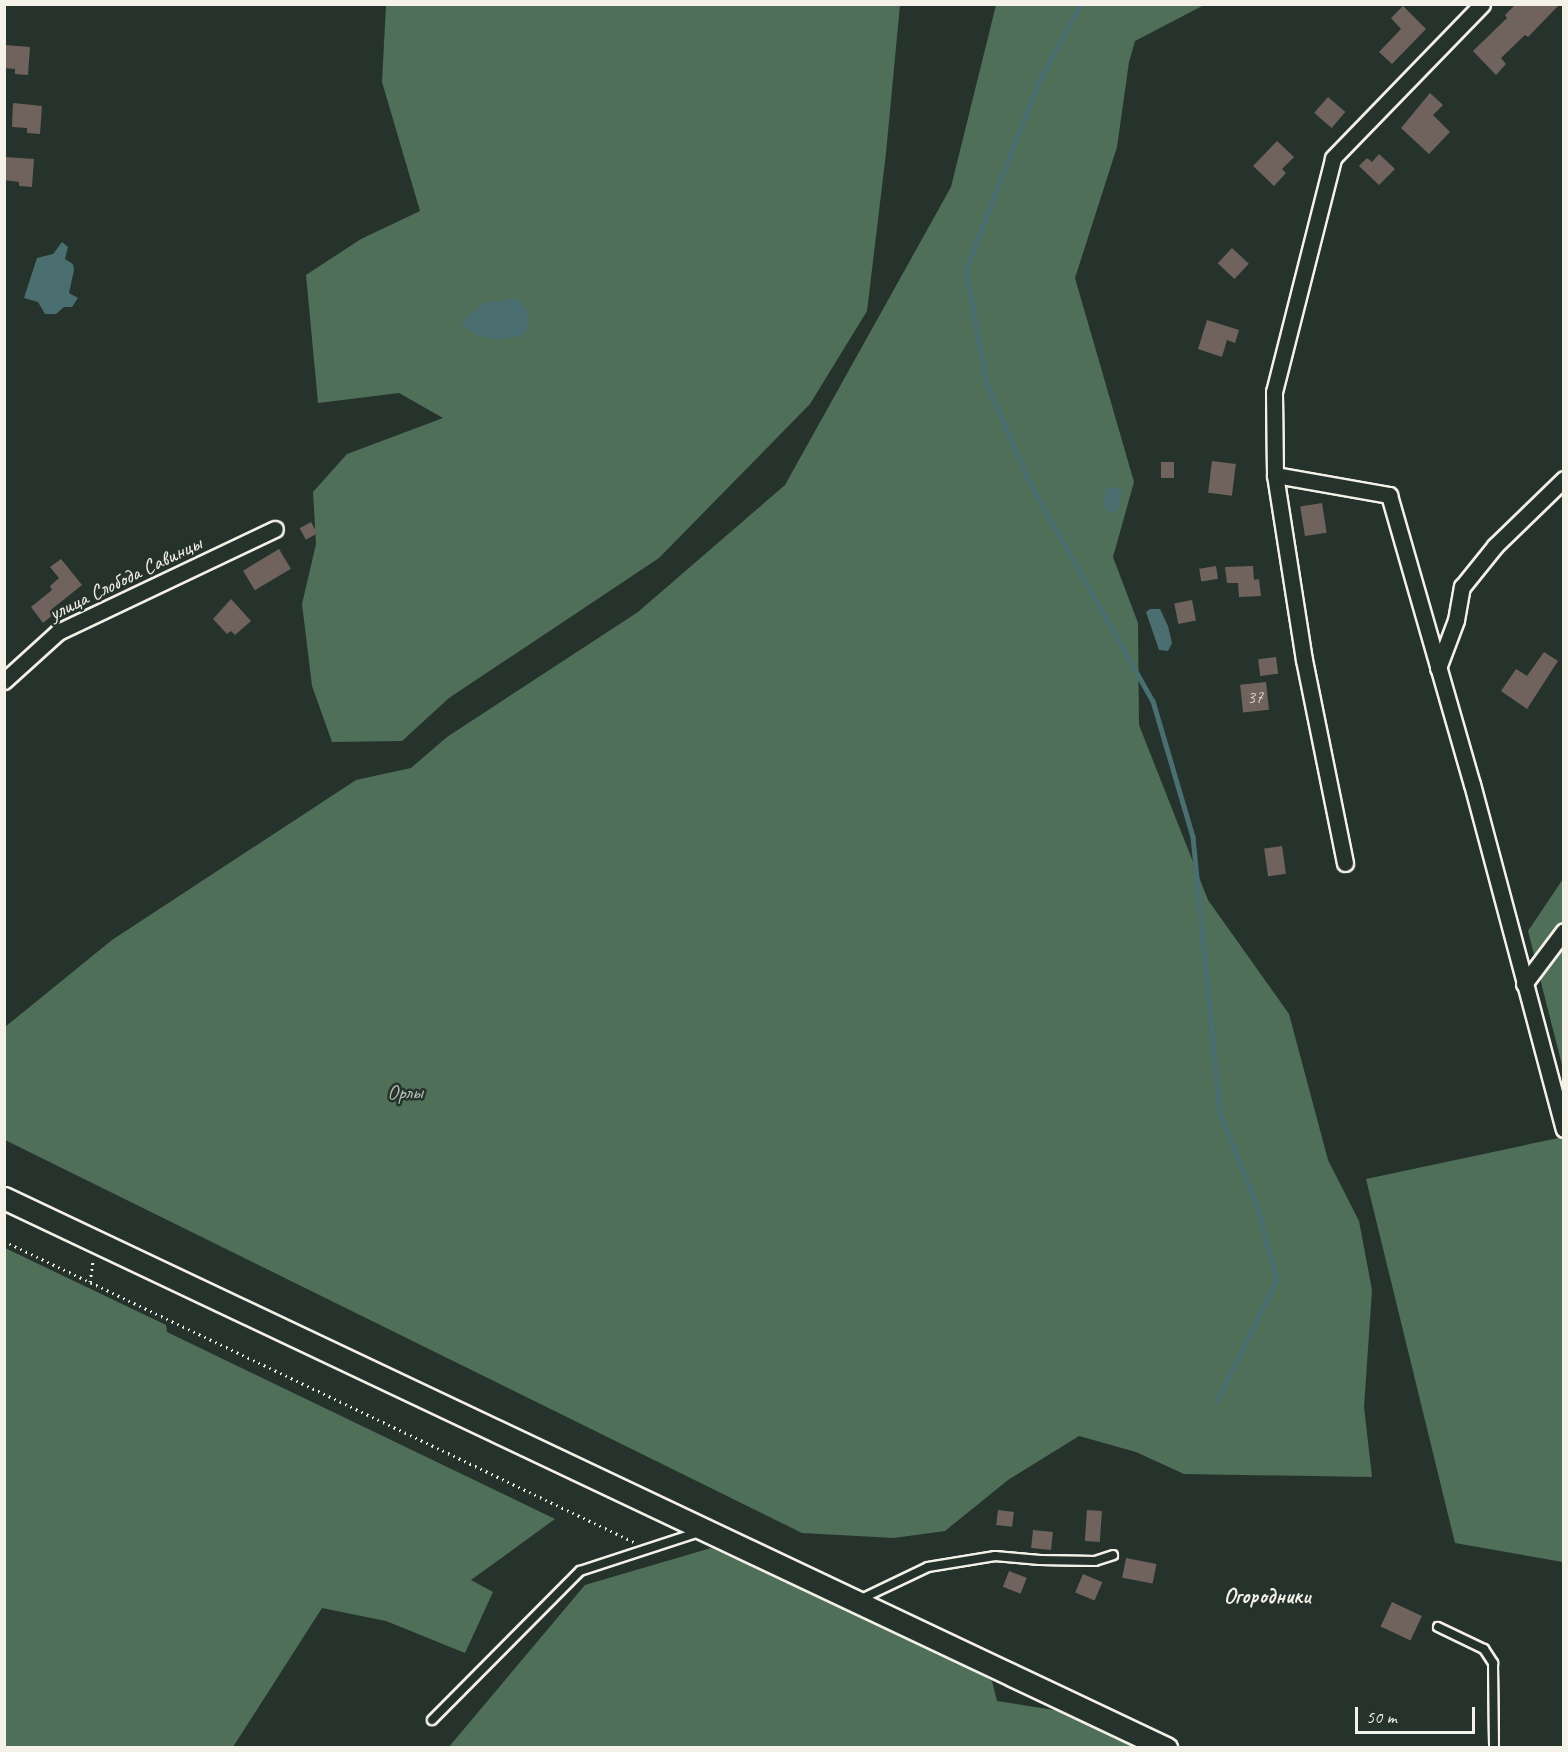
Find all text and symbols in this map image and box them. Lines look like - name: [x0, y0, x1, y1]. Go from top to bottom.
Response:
- street label: улица Слобода Савинцы: [45, 530, 205, 626]
- house number: 37: [1247, 686, 1263, 708]
- park label: Орлы: [387, 1079, 423, 1105]
- district label: Огородники: [1224, 1584, 1310, 1610]
- scale bar: [1358, 1695, 1478, 1733]
- text: 50 m: [1366, 1706, 1397, 1728]

